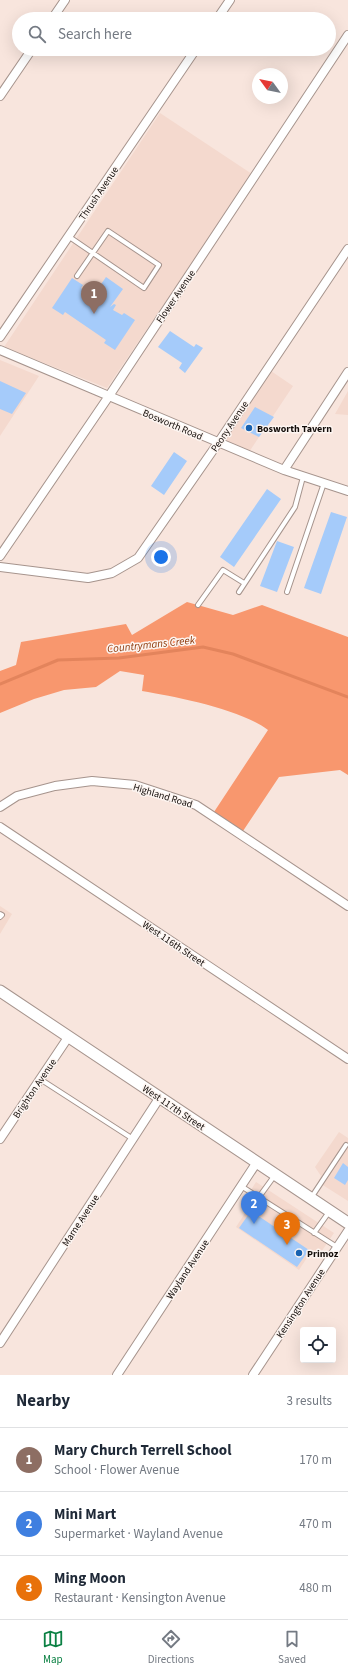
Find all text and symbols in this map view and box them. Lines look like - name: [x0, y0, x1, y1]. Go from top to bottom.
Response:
- search box: [12, 12, 336, 56]
- icon: search: [26, 23, 48, 45]
- text: Search here: [58, 24, 132, 45]
- north arrow: [252, 68, 288, 104]
- street label: Thrush Avenue: [76, 164, 122, 223]
- street label: Flower Avenue: [153, 267, 199, 326]
- pin: 1: [81, 281, 107, 314]
- street label: Peony Avenue: [208, 398, 252, 455]
- street label: Bosworth Road: [141, 406, 205, 444]
- place label: Bosworth Tavern: [257, 422, 332, 436]
- marker: Bosworth Tavern: [244, 423, 254, 433]
- your location: [151, 547, 171, 567]
- water label: Countrymans Creek: [106, 632, 196, 657]
- street label: Highland Road: [131, 780, 194, 812]
- street label: West 116th Street: [139, 918, 208, 970]
- street label: Brighton Avenue: [10, 1056, 60, 1121]
- street label: West 117th Street: [139, 1082, 208, 1134]
- pin: 2: [241, 1191, 267, 1224]
- street label: Marne Avenue: [59, 1192, 103, 1249]
- pin: 3: [274, 1212, 300, 1245]
- street label: Wayland Avenue: [163, 1237, 212, 1302]
- place label: Primoz: [307, 1247, 339, 1261]
- marker: Primoz: [294, 1248, 304, 1258]
- street label: Kensington Avenue: [273, 1266, 329, 1341]
- map controls: [300, 1327, 336, 1363]
- button: locate: [300, 1327, 336, 1363]
- text: Nearby: [16, 1389, 70, 1413]
- text: 3 results: [287, 1392, 332, 1410]
- text: Mary Church Terrell School: [54, 1440, 231, 1461]
- text: 1: [26, 1451, 32, 1469]
- text: 170 m: [299, 1451, 332, 1469]
- text: School · Flower Avenue: [54, 1461, 179, 1479]
- text: Mini Mart: [54, 1504, 116, 1525]
- text: 2: [26, 1515, 32, 1533]
- text: 470 m: [299, 1515, 332, 1533]
- text: Supermarket · Wayland Avenue: [54, 1525, 223, 1543]
- text: Ming Moon: [54, 1568, 126, 1589]
- text: 3: [26, 1579, 32, 1597]
- text: 480 m: [299, 1579, 332, 1597]
- text: Restaurant · Kensington Avenue: [54, 1589, 226, 1607]
- tab: Map: [42, 1628, 64, 1667]
- tab: Directions: [148, 1628, 194, 1667]
- tab: Saved: [278, 1628, 306, 1667]

